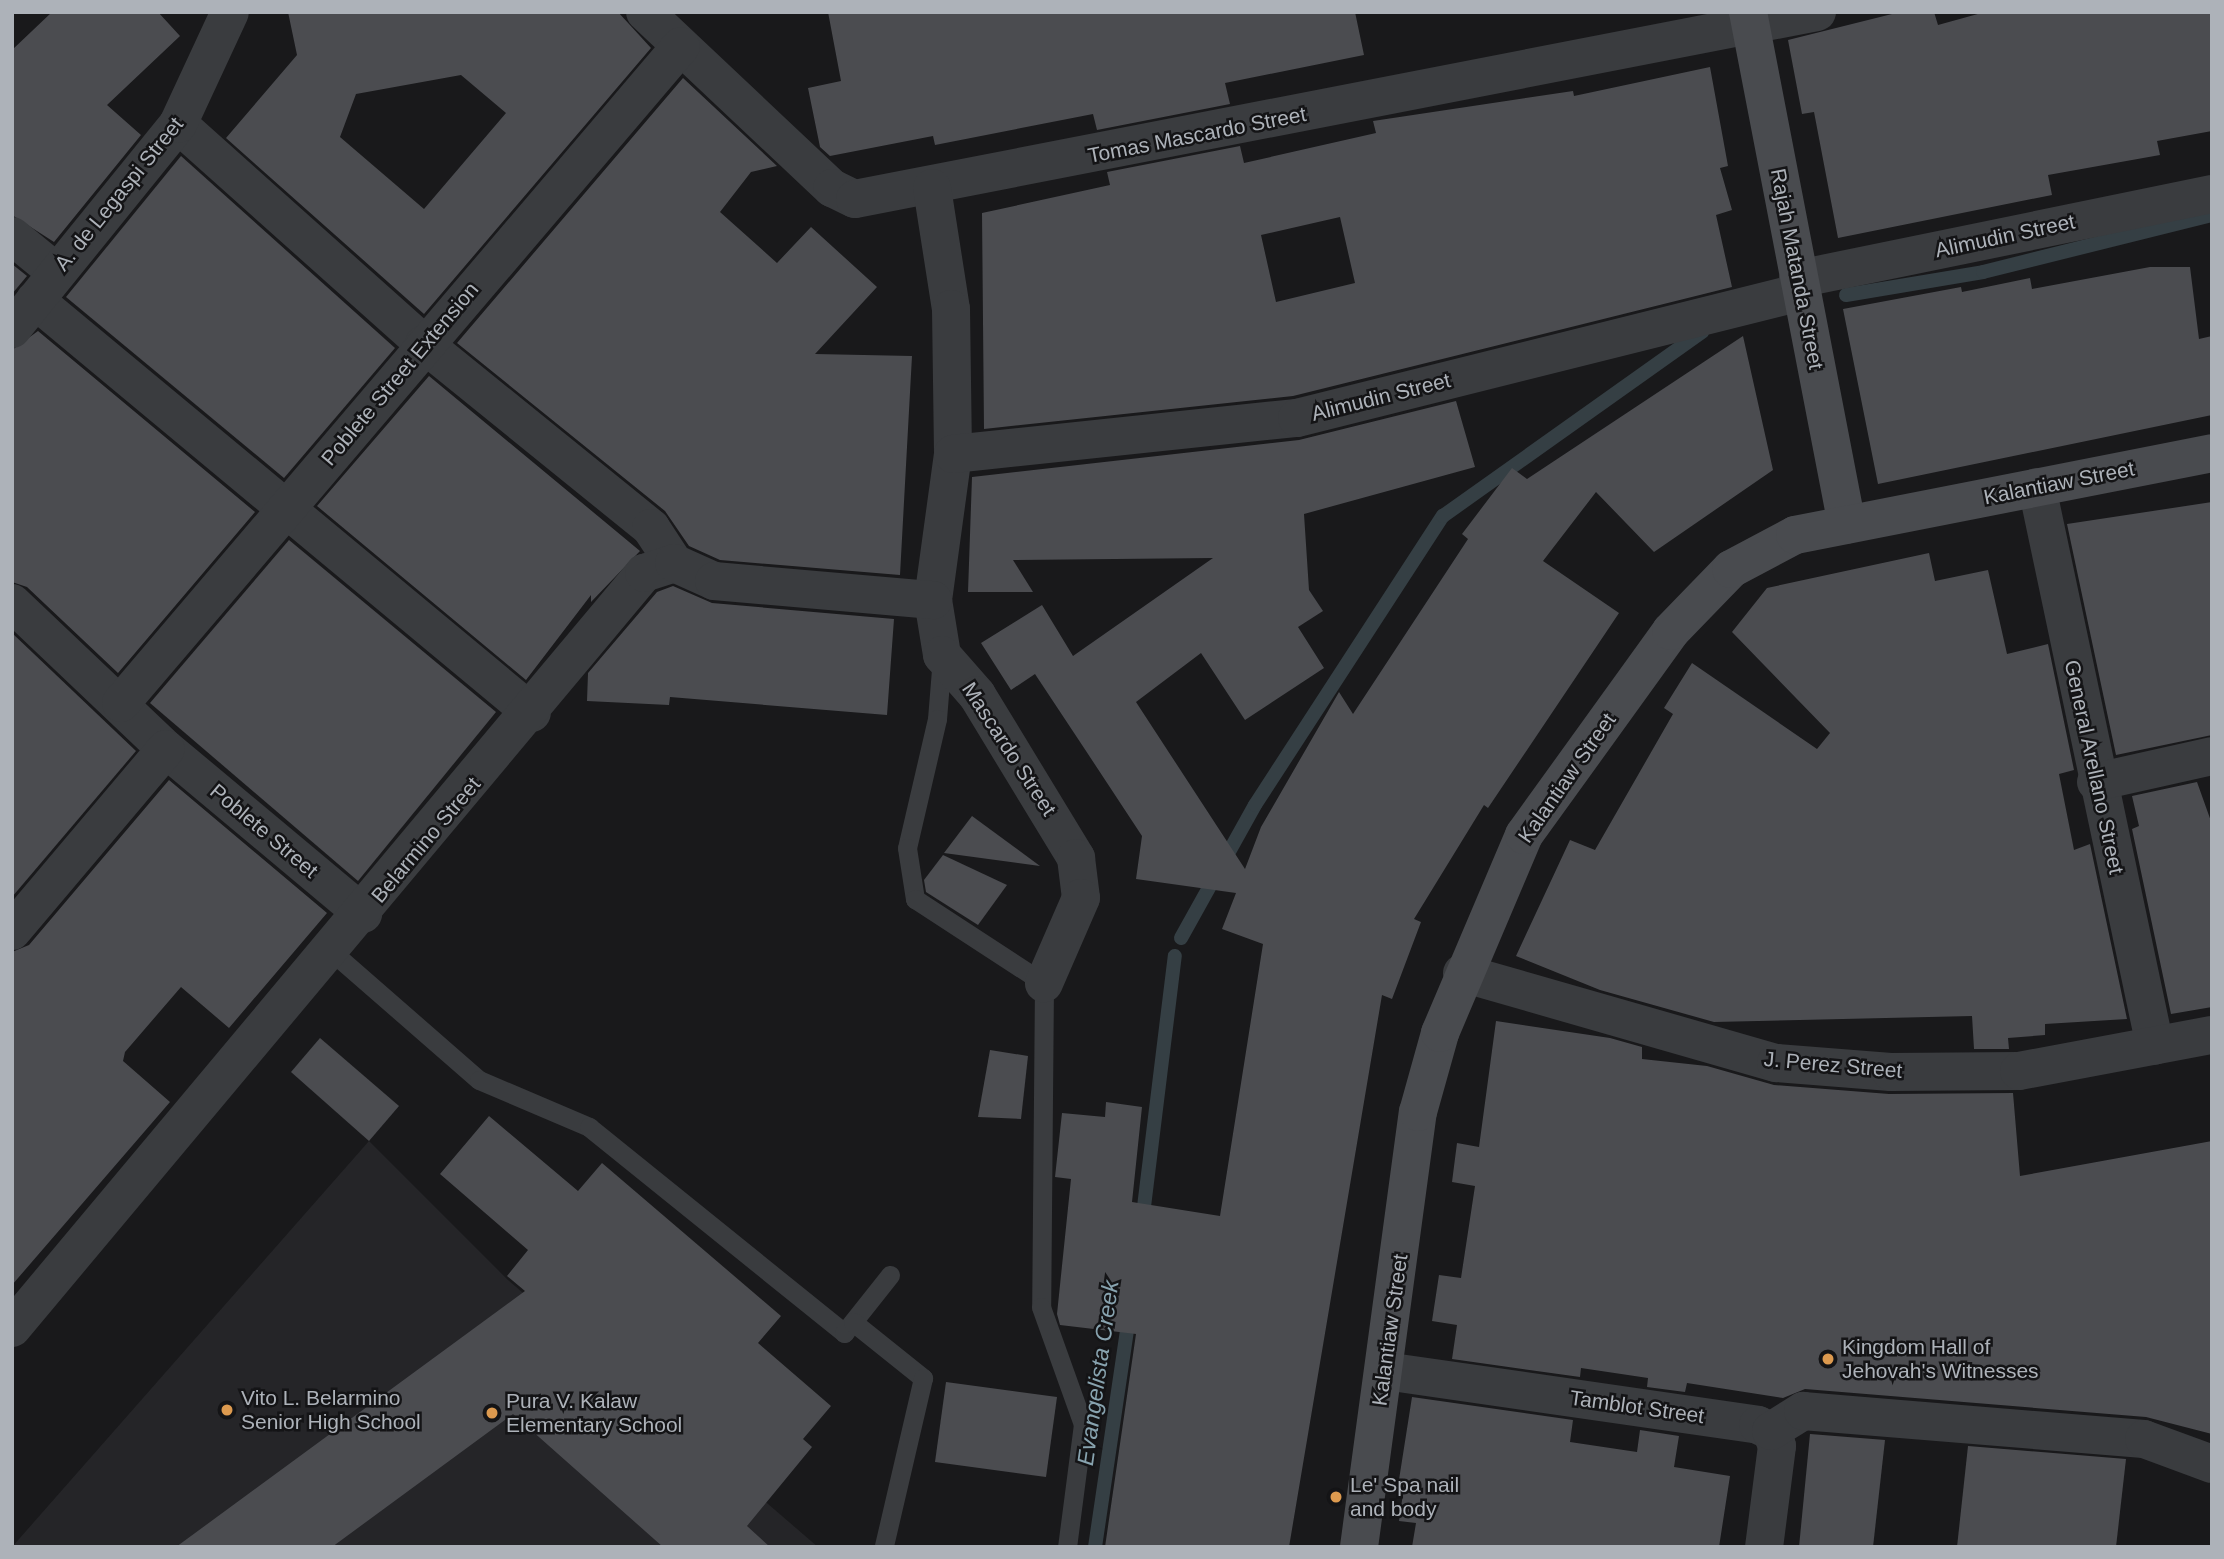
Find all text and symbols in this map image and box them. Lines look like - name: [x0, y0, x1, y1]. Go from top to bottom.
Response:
- street label: Tomas Mascardo Street: [1086, 101, 1308, 169]
- street label: A. de Legaspi Street: [49, 112, 189, 276]
- street label: Rajah Matanda Street: [1765, 166, 1829, 372]
- street label: Alimudin Street: [1933, 209, 2077, 263]
- street label: Poblete Street Extension: [316, 277, 484, 471]
- street label: Alimudin Street: [1309, 368, 1453, 426]
- street label: Kalantiaw Street: [1982, 456, 2136, 510]
- street label: General Arellano Street: [2059, 657, 2129, 877]
- street label: Mascardo Street: [956, 678, 1062, 820]
- street label: Kalantiaw Street: [1513, 708, 1621, 848]
- street label: Belarmino Street: [366, 772, 486, 908]
- street label: Poblete Street: [205, 779, 323, 883]
- street label: J. Perez Street: [1763, 1046, 1903, 1084]
- street label: Kalantiaw Street: [1367, 1253, 1413, 1407]
- water label: Evangelista Creek: [1071, 1279, 1125, 1467]
- place label: Kingdom Hall of Jehovah's Witnesses: [1842, 1334, 2039, 1384]
- marker: Kingdom Hall of Jehovah's Witnesses: [1820, 1351, 1836, 1367]
- place label: Vito L. Belarmino Senior High School: [241, 1385, 421, 1435]
- street label: Tamblot Street: [1568, 1385, 1706, 1429]
- place label: Pura V. Kalaw Elementary School: [506, 1388, 682, 1438]
- marker: Vito L. Belarmino Senior High School: [219, 1402, 235, 1418]
- marker: Pura V. Kalaw Elementary School: [484, 1405, 500, 1421]
- place label: Le' Spa nail and body: [1350, 1472, 1459, 1522]
- marker: Le' Spa nail and body: [1328, 1489, 1344, 1505]

